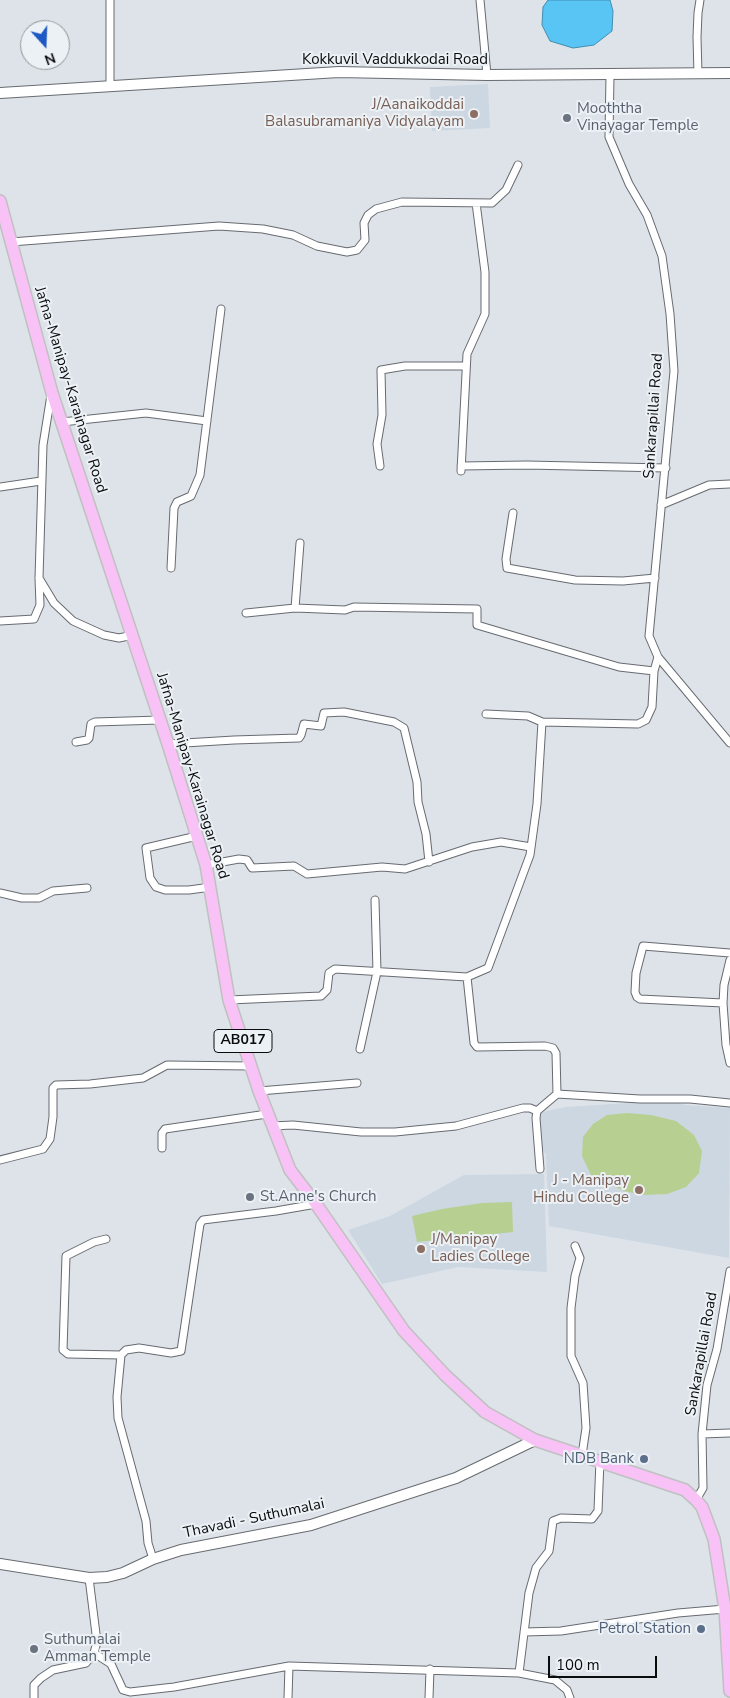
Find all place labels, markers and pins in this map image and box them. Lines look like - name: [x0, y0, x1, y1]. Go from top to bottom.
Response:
- place label: J/Aanaikoddai Balasubramaniya Vidyalayam: [265, 96, 464, 131]
- place label: Mooththa Vinayagar Temple: [577, 100, 698, 135]
- marker: J/Aanaikoddai Balasubramaniya Vidyalayam: [468, 108, 480, 120]
- marker: Mooththa Vinayagar Temple: [561, 112, 573, 124]
- place label: J - Manipay Hindu College: [533, 1172, 629, 1207]
- marker: J - Manipay Hindu College: [633, 1184, 645, 1196]
- place label: St.Anne's Church: [260, 1188, 376, 1206]
- marker: St.Anne's Church: [244, 1191, 256, 1203]
- place label: J/Manipay Ladies College: [431, 1231, 530, 1266]
- marker: J/Manipay Ladies College: [415, 1243, 427, 1255]
- place label: NDB Bank: [564, 1450, 634, 1468]
- marker: NDB Bank: [638, 1453, 650, 1465]
- place label: Petrol Station: [599, 1620, 691, 1638]
- marker: Petrol Station: [695, 1623, 707, 1635]
- place label: Suthumalai Amman Temple: [44, 1631, 151, 1666]
- marker: Suthumalai Amman Temple: [28, 1643, 40, 1655]

